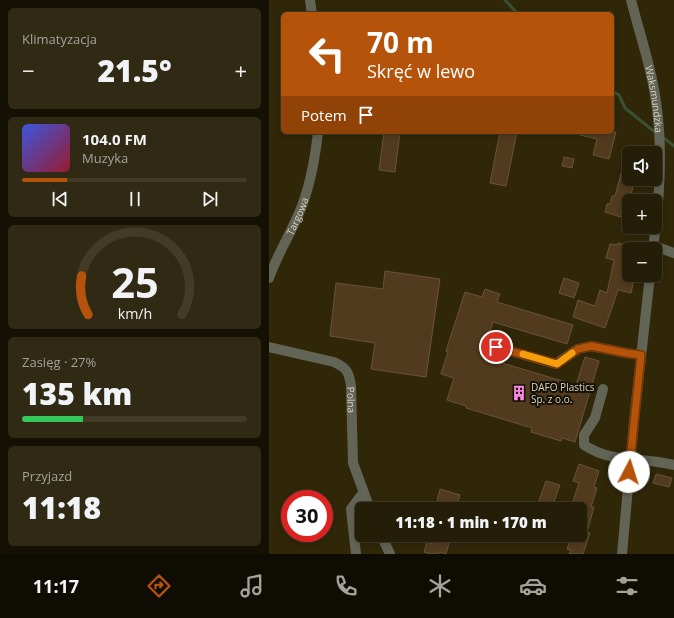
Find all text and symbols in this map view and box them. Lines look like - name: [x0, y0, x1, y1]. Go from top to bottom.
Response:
- text: 70 m: [367, 23, 434, 61]
- icon: left: [301, 28, 353, 80]
- text: Klimatyzacja: [22, 30, 97, 48]
- text: 21.5°: [97, 50, 172, 91]
- text: −: [22, 55, 35, 85]
- text: +: [234, 55, 247, 85]
- text: Skręć w lewo: [367, 59, 475, 83]
- street label: Waksmundzka: [642, 64, 666, 133]
- icon: arrive: [355, 104, 377, 126]
- text: Potem: [301, 105, 347, 125]
- text: 104.0 FM: [82, 129, 147, 149]
- map controls: [622, 146, 662, 282]
- button: sound: [622, 146, 662, 186]
- text: Muzyka: [82, 149, 128, 167]
- icon: previous: [49, 188, 71, 210]
- icon: pause: [124, 188, 146, 210]
- icon: next: [199, 188, 221, 210]
- button: +: [622, 194, 662, 234]
- street label: Targowa: [283, 195, 311, 238]
- button: −: [622, 242, 662, 282]
- text: 25: [111, 254, 158, 310]
- text: km/h: [117, 304, 152, 323]
- pin: [479, 330, 513, 364]
- icon: arrive: [485, 336, 507, 358]
- text: Zasięg · 27%: [22, 353, 96, 371]
- text: 135 km: [22, 373, 132, 414]
- place label: DAFO Plastics Sp. z o.o.: [531, 380, 595, 406]
- building icon: DAFO Plastics Sp. z o.o.: [510, 384, 528, 402]
- street label: Polna: [344, 387, 359, 413]
- position arrow: [608, 451, 650, 493]
- text: Przyjazd: [22, 467, 72, 485]
- text: 11:18: [22, 487, 101, 528]
- speed limit sign: 30: [281, 490, 333, 542]
- text: 11:18 · 1 min · 170 m: [395, 512, 547, 532]
- icon: directions: [145, 572, 173, 600]
- icon: music: [238, 572, 266, 600]
- icon: phone: [332, 572, 360, 600]
- icon: climate: [426, 572, 454, 600]
- icon: car: [519, 572, 547, 600]
- icon: filters: [613, 572, 641, 600]
- text: 11:17: [33, 574, 79, 598]

